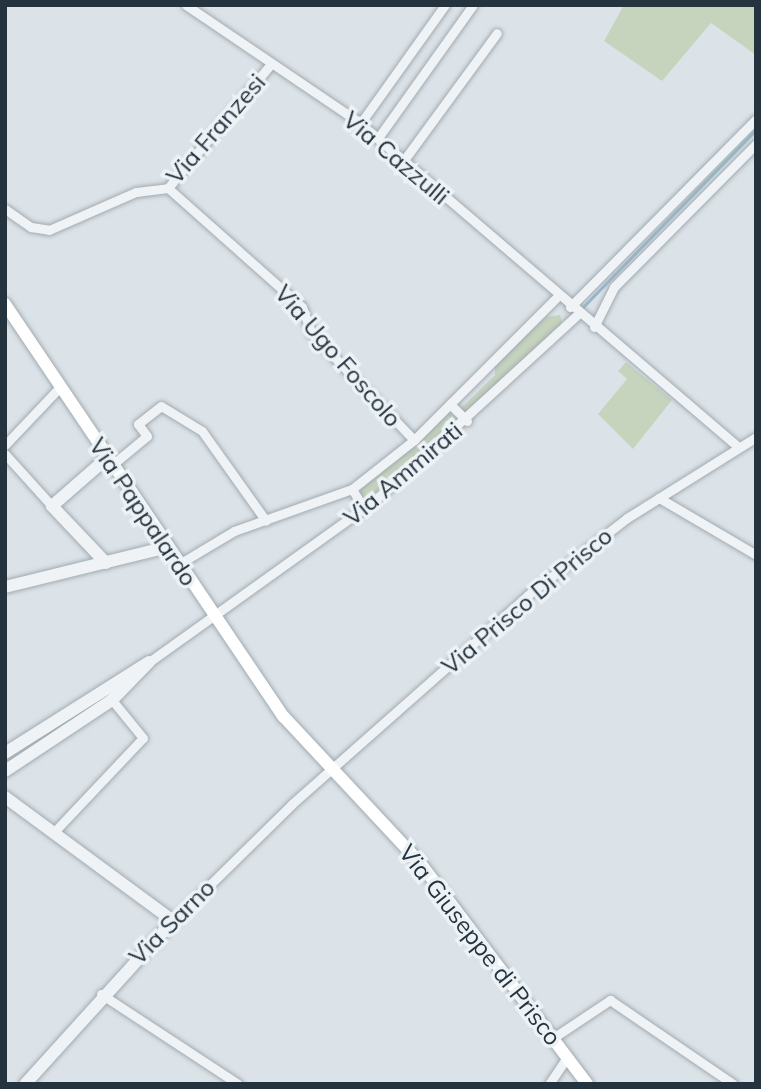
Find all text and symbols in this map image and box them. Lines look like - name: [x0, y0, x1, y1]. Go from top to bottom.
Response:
- street label: Via Franzesi: [160, 68, 272, 190]
- street label: Via Cazzulli: [337, 105, 455, 211]
- street label: Via Ugo Foscolo: [269, 279, 407, 433]
- street label: Via Ammirati: [338, 416, 468, 532]
- street label: Via Pappalardo: [83, 432, 203, 592]
- street label: Via Prisco Di Prisco: [436, 521, 618, 681]
- street label: Via Giuseppe di Prisco: [393, 839, 567, 1051]
- street label: Via Sarno: [123, 873, 221, 971]

